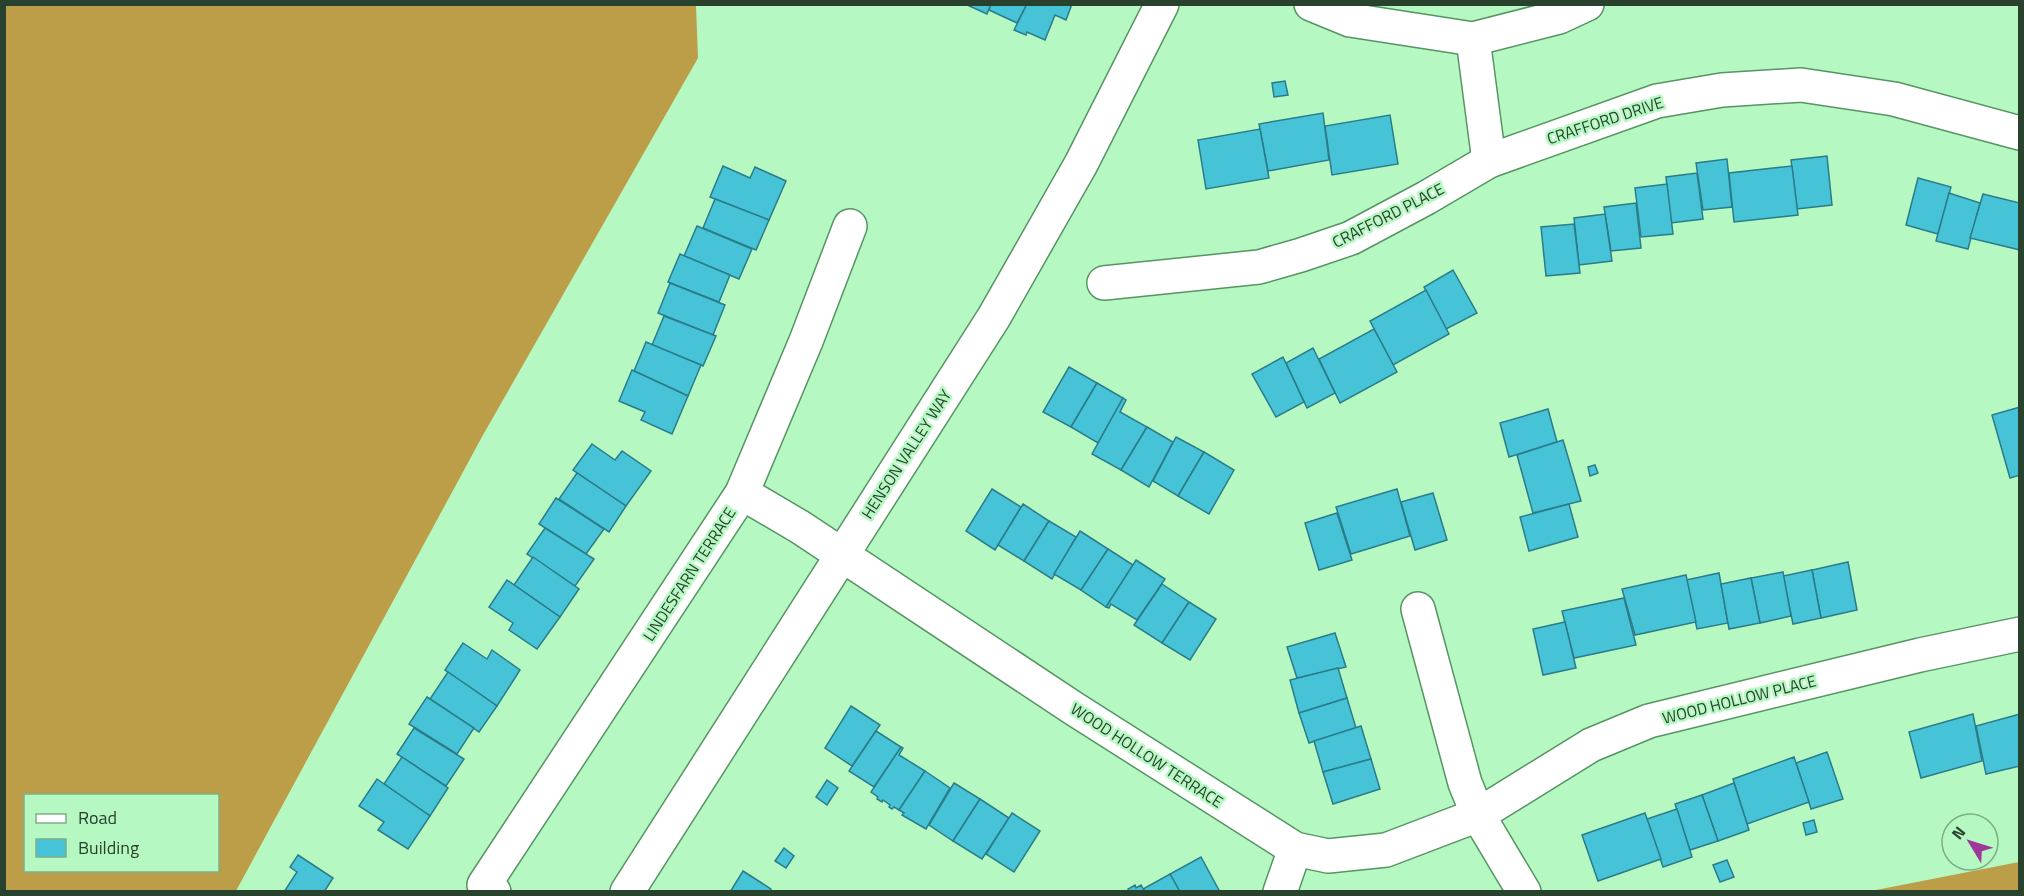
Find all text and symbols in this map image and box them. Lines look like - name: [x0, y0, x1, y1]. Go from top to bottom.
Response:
- street label: CRAFFORD DRIVE: [1544, 90, 1666, 150]
- street label: CRAFFORD PLACE: [1328, 176, 1448, 254]
- street label: HENSON VALLEY WAY: [855, 384, 957, 523]
- street label: LINDESFARN TERRACE: [637, 502, 742, 646]
- street label: WOOD HOLLOW PLACE: [1660, 668, 1819, 730]
- street label: WOOD HOLLOW TERRACE: [1066, 697, 1228, 813]
- legend: [24, 794, 219, 872]
- text: Road: [78, 804, 117, 831]
- north arrow: [1940, 812, 2000, 872]
- text: N: [1945, 821, 1971, 845]
- text: Building: [78, 834, 139, 861]

